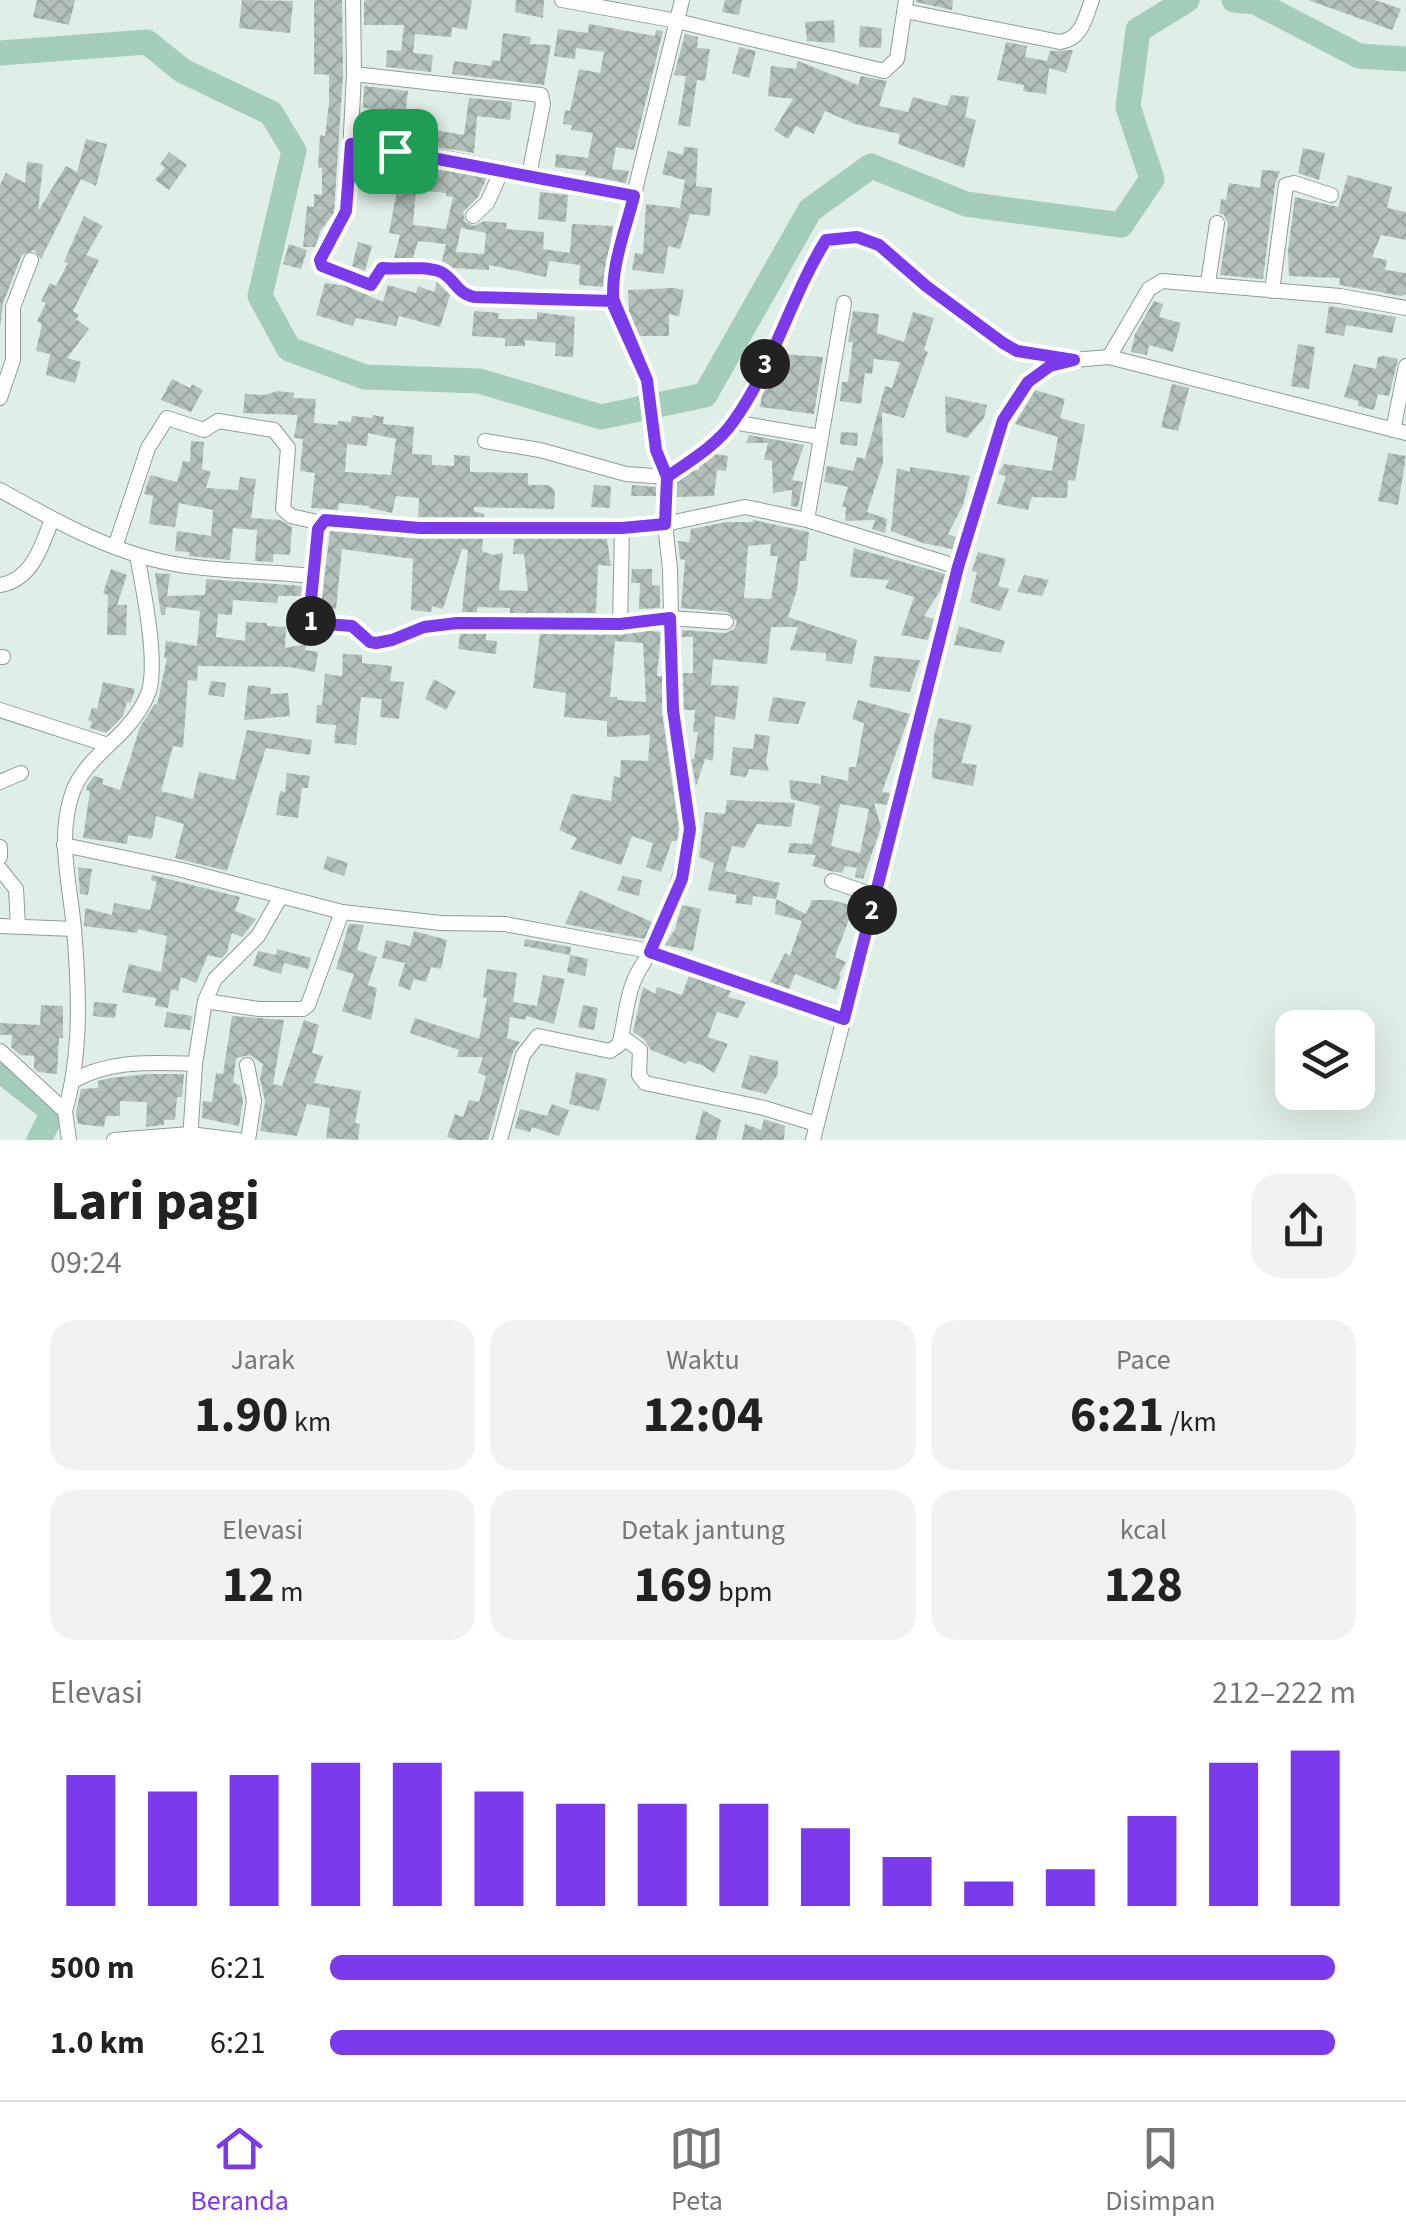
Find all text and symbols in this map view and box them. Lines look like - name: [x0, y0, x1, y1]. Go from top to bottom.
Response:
- pin: [353, 109, 438, 194]
- icon: arrive: [368, 124, 423, 179]
- pin: 3: [740, 339, 790, 389]
- text: 3: [758, 344, 772, 384]
- pin: 1: [286, 596, 336, 646]
- text: 1: [304, 601, 318, 641]
- pin: 2: [847, 885, 897, 935]
- text: 2: [865, 890, 879, 930]
- map controls: [1275, 1010, 1375, 1110]
- button: layers: [1275, 1010, 1375, 1110]
- text: Lari pagi: [50, 1163, 260, 1241]
- button: share: [1251, 1173, 1356, 1278]
- text: 09:24: [50, 1240, 122, 1286]
- text: Jarak: [230, 1340, 295, 1380]
- text: Waktu: [666, 1340, 740, 1380]
- text: Pace: [1116, 1340, 1171, 1380]
- text: 1.90: [194, 1380, 288, 1451]
- text: 12:04: [643, 1380, 763, 1451]
- text: 6:21: [1070, 1380, 1164, 1451]
- text: km: [288, 1402, 331, 1442]
- text: /km: [1164, 1402, 1217, 1442]
- text: Elevasi: [222, 1510, 303, 1550]
- text: Detak jantung: [621, 1510, 785, 1550]
- text: kcal: [1120, 1510, 1167, 1550]
- text: 12: [222, 1550, 275, 1621]
- text: 169: [633, 1550, 713, 1621]
- text: 128: [1104, 1550, 1183, 1621]
- text: m: [275, 1572, 303, 1612]
- text: bpm: [713, 1572, 773, 1612]
- text: Elevasi: [50, 1670, 143, 1716]
- text: 212–222 m: [1212, 1670, 1356, 1716]
- text: 500 m: [50, 1945, 135, 1991]
- text: 6:21: [210, 1945, 266, 1991]
- text: 1.0 km: [50, 2020, 145, 2066]
- text: 6:21: [210, 2020, 266, 2066]
- tab: Beranda: [190, 2121, 289, 2221]
- tab: Peta: [669, 2121, 724, 2221]
- tab: Disimpan: [1105, 2121, 1216, 2221]

